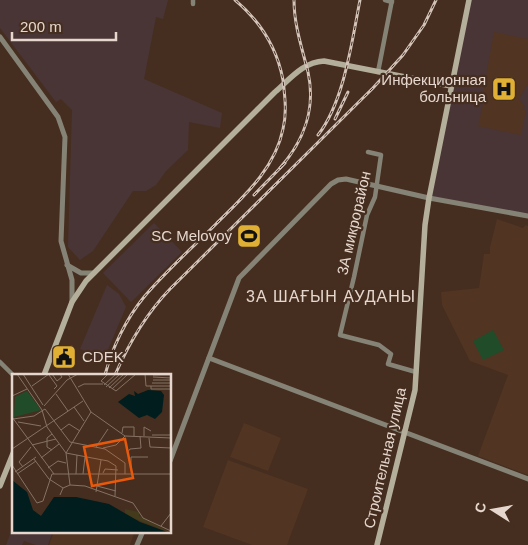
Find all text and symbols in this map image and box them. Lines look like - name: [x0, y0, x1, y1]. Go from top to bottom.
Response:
- scale bar: [12, 10, 116, 42]
- text: 200 m: [20, 18, 62, 35]
- place label: Инфекционная больница: [381, 71, 487, 105]
- hospital icon: Инфекционная больница: [491, 76, 517, 102]
- street label: 3А микрорайон: [333, 169, 374, 277]
- sports icon: SC Melovoy: [236, 223, 262, 249]
- place label: SC Melovoy: [151, 227, 233, 244]
- district label: 3А ШАҒЫН АУДАНЫ: [246, 288, 416, 305]
- public building icon: CDEK: [51, 344, 77, 370]
- place label: CDEK: [82, 348, 124, 365]
- inset map: [12, 374, 171, 532]
- street label: Строительная улица: [360, 385, 409, 530]
- north arrow: [468, 485, 518, 535]
- text: С: [471, 501, 489, 514]

